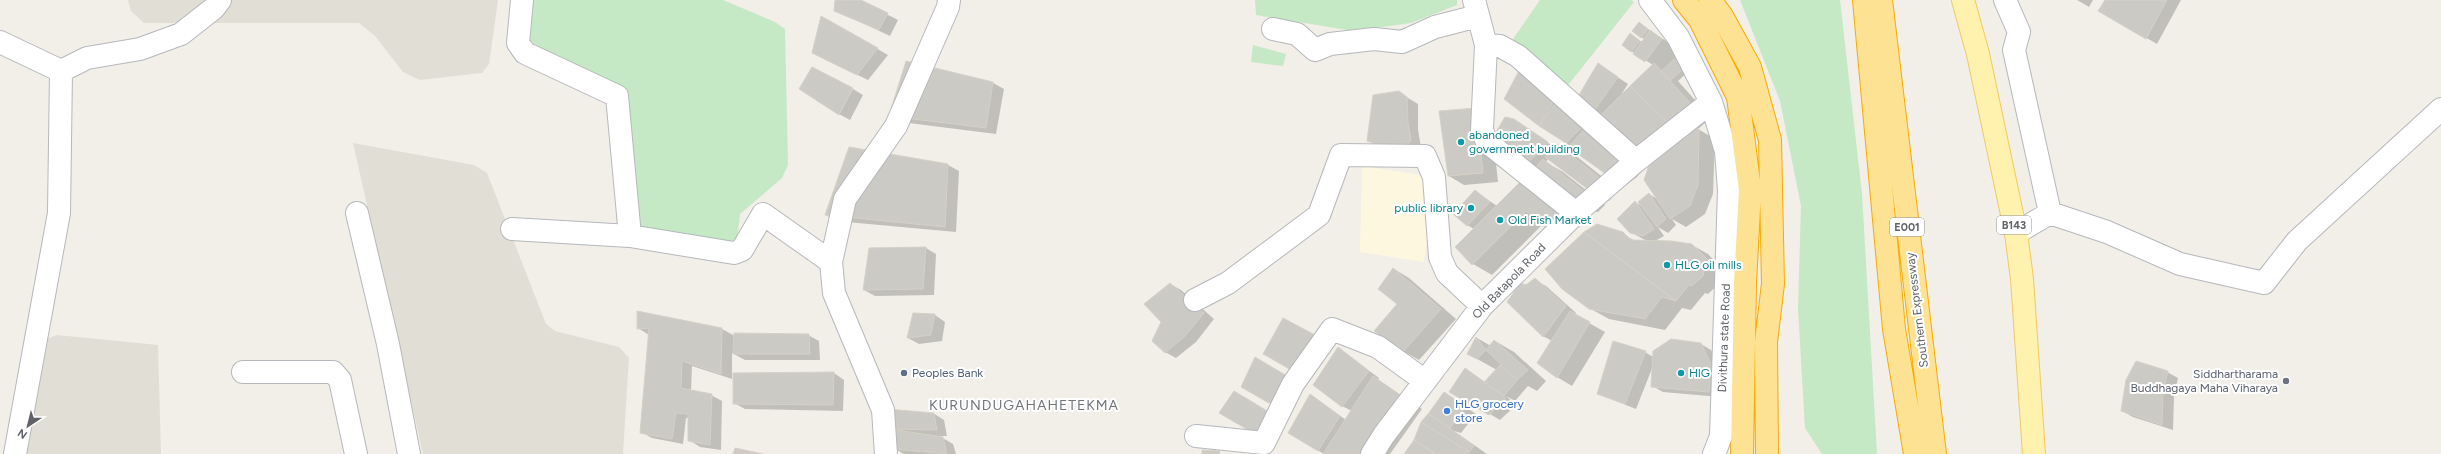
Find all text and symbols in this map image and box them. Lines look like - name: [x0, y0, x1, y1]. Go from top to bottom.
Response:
- place label: abandoned government building: [1469, 128, 1580, 156]
- marker: abandoned government building: [1456, 137, 1466, 147]
- place label: public library: [1394, 201, 1464, 215]
- marker: public library: [1466, 203, 1476, 213]
- place label: Old Fish Market: [1508, 213, 1592, 227]
- marker: Old Fish Market: [1495, 215, 1505, 225]
- road number: B143: [1997, 216, 2031, 234]
- road number: E001: [1890, 218, 1924, 236]
- street label: Old Batapola Road: [1469, 240, 1549, 322]
- street label: Southern Expressway: [1903, 251, 1931, 368]
- place label: HLG oil mills: [1675, 258, 1742, 272]
- marker: HLG oil mills: [1662, 260, 1672, 270]
- street label: Divithura state Road: [1715, 283, 1733, 393]
- place label: Peoples Bank: [912, 366, 983, 380]
- place label: HlG: [1689, 366, 1710, 380]
- place label: Siddhartharama Buddhagaya Maha Viharaya: [2130, 367, 2278, 395]
- marker: Peoples Bank: [899, 368, 909, 378]
- marker: HlG: [1676, 368, 1686, 378]
- marker: Siddhartharama Buddhagaya Maha Viharaya: [2281, 376, 2291, 386]
- district label: KURUNDUGAHAHETEKMA: [929, 397, 1119, 414]
- place label: HLG grocery store: [1455, 397, 1524, 425]
- north arrow: [8, 406, 48, 446]
- marker: HLG grocery store: [1442, 406, 1452, 416]
- text: N: [15, 426, 30, 442]

